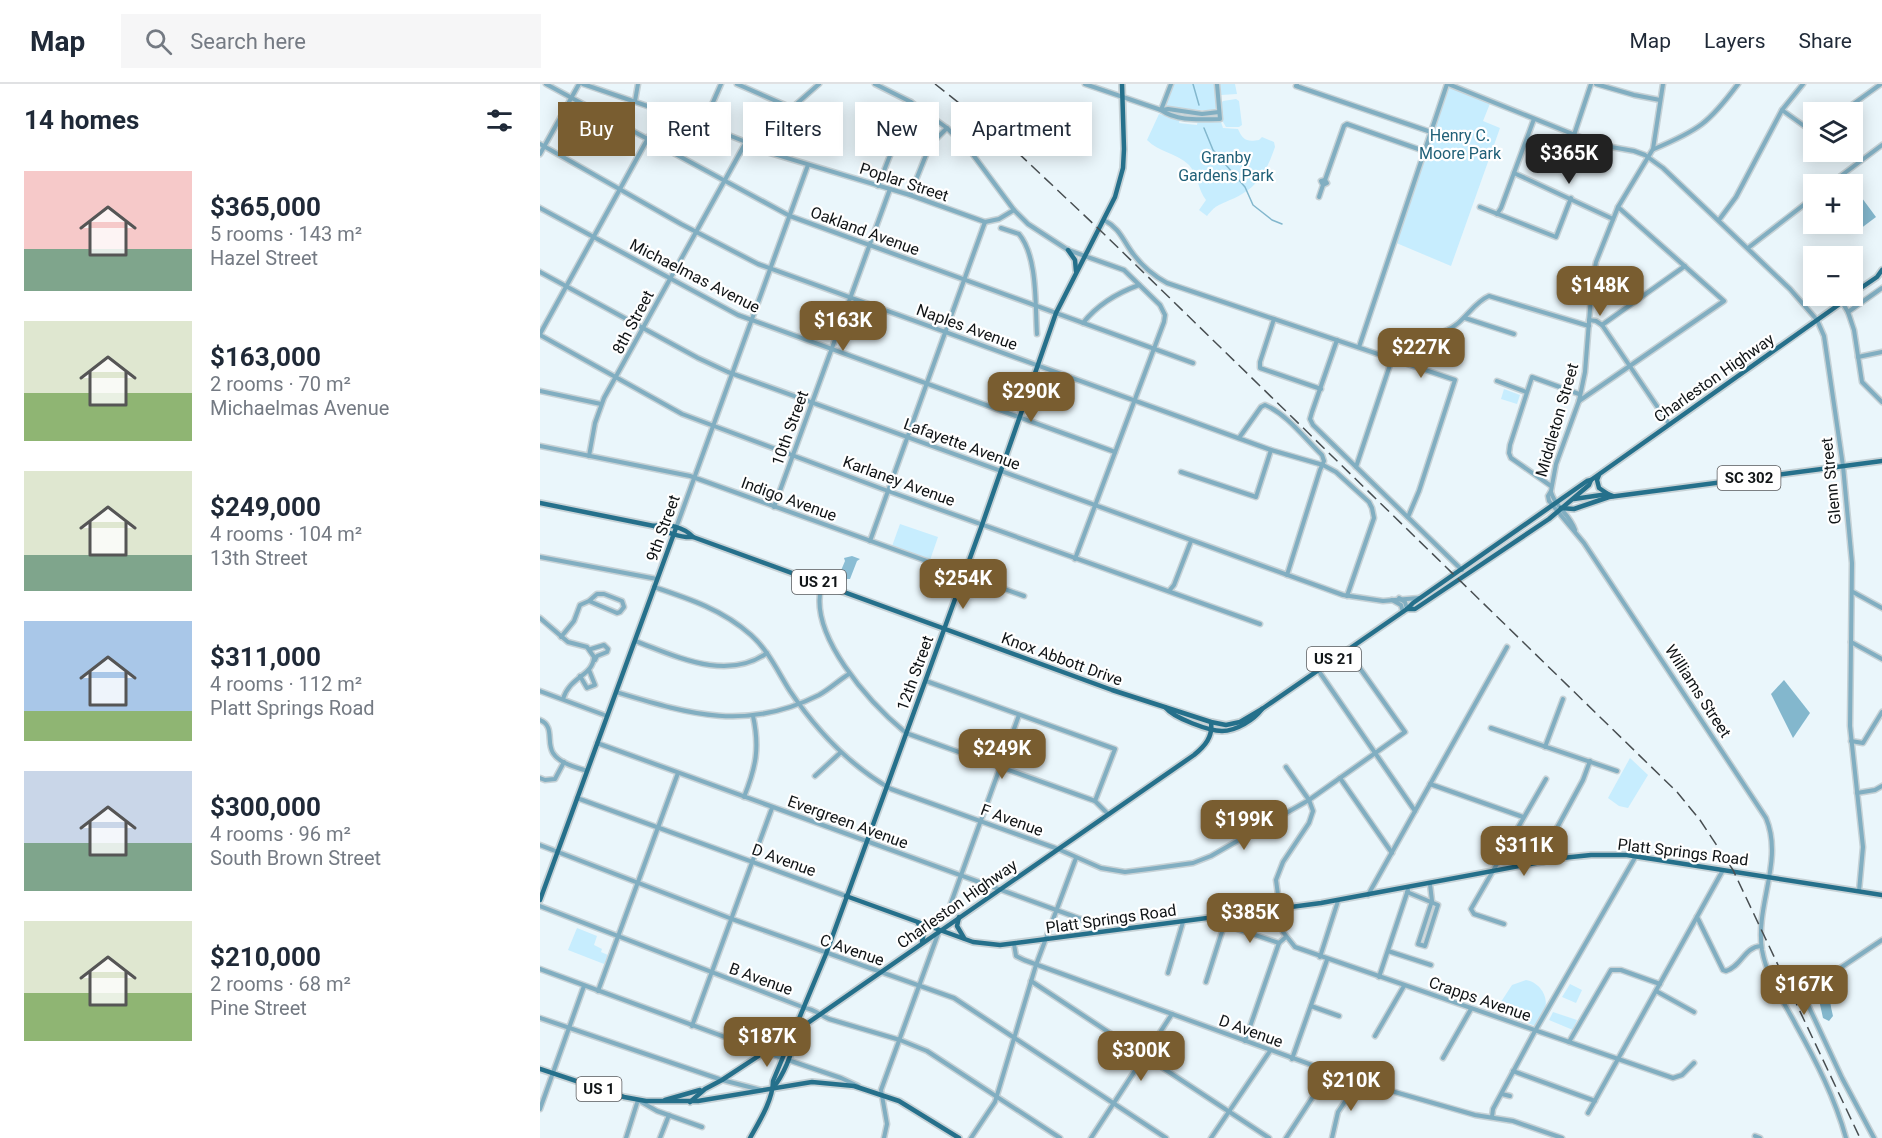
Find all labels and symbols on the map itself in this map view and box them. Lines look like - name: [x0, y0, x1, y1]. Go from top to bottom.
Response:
- park label: Henry C. Moore Park: [1419, 126, 1502, 163]
- pin: $365K: [1527, 134, 1611, 185]
- park label: Granby Gardens Park: [1178, 148, 1275, 185]
- street label: Poplar Street: [857, 159, 951, 205]
- street label: Oakland Avenue: [808, 202, 922, 260]
- street label: Michaelmas Avenue: [627, 235, 763, 317]
- pin: $148K: [1558, 266, 1642, 317]
- street label: 8th Street: [608, 287, 658, 357]
- street label: Naples Avenue: [914, 300, 1020, 354]
- pin: $163K: [801, 301, 885, 352]
- pin: $227K: [1379, 328, 1463, 379]
- street label: Charleston Highway: [1650, 329, 1778, 427]
- street label: Middleton Street: [1532, 361, 1582, 479]
- pin: $290K: [989, 372, 1073, 423]
- street label: 10th Street: [768, 388, 812, 468]
- street label: Lafayette Avenue: [901, 414, 1023, 474]
- street label: Glenn Street: [1817, 437, 1845, 525]
- street label: Karlaney Avenue: [840, 452, 958, 510]
- road number: SC 302: [1718, 466, 1780, 490]
- street label: Indigo Avenue: [739, 473, 839, 525]
- street label: 9th Street: [642, 492, 684, 564]
- pin: $254K: [921, 559, 1005, 610]
- road number: US 21: [792, 570, 846, 594]
- street label: Knox Abbott Drive: [999, 628, 1125, 690]
- street label: 12th Street: [893, 633, 937, 713]
- street label: Williams Street: [1661, 641, 1735, 741]
- road number: US 21: [1307, 647, 1361, 671]
- pin: $249K: [960, 729, 1044, 780]
- street label: Evergreen Avenue: [785, 791, 911, 853]
- street label: F Avenue: [978, 800, 1046, 840]
- pin: $199K: [1202, 800, 1286, 851]
- pin: $311K: [1482, 826, 1566, 877]
- street label: Platt Springs Road: [1616, 835, 1750, 869]
- street label: D Avenue: [749, 840, 819, 880]
- street label: Charleston Highway: [893, 855, 1021, 953]
- pin: $385K: [1208, 893, 1292, 944]
- street label: Platt Springs Road: [1044, 900, 1178, 938]
- street label: C Avenue: [817, 930, 887, 970]
- street label: B Avenue: [727, 959, 795, 999]
- pin: $167K: [1762, 965, 1846, 1016]
- street label: Crapps Avenue: [1426, 973, 1534, 1025]
- street label: D Avenue: [1216, 1011, 1286, 1051]
- pin: $187K: [725, 1017, 809, 1068]
- pin: $300K: [1099, 1031, 1183, 1082]
- pin: $210K: [1309, 1061, 1393, 1112]
- road number: US 1: [576, 1077, 622, 1101]

